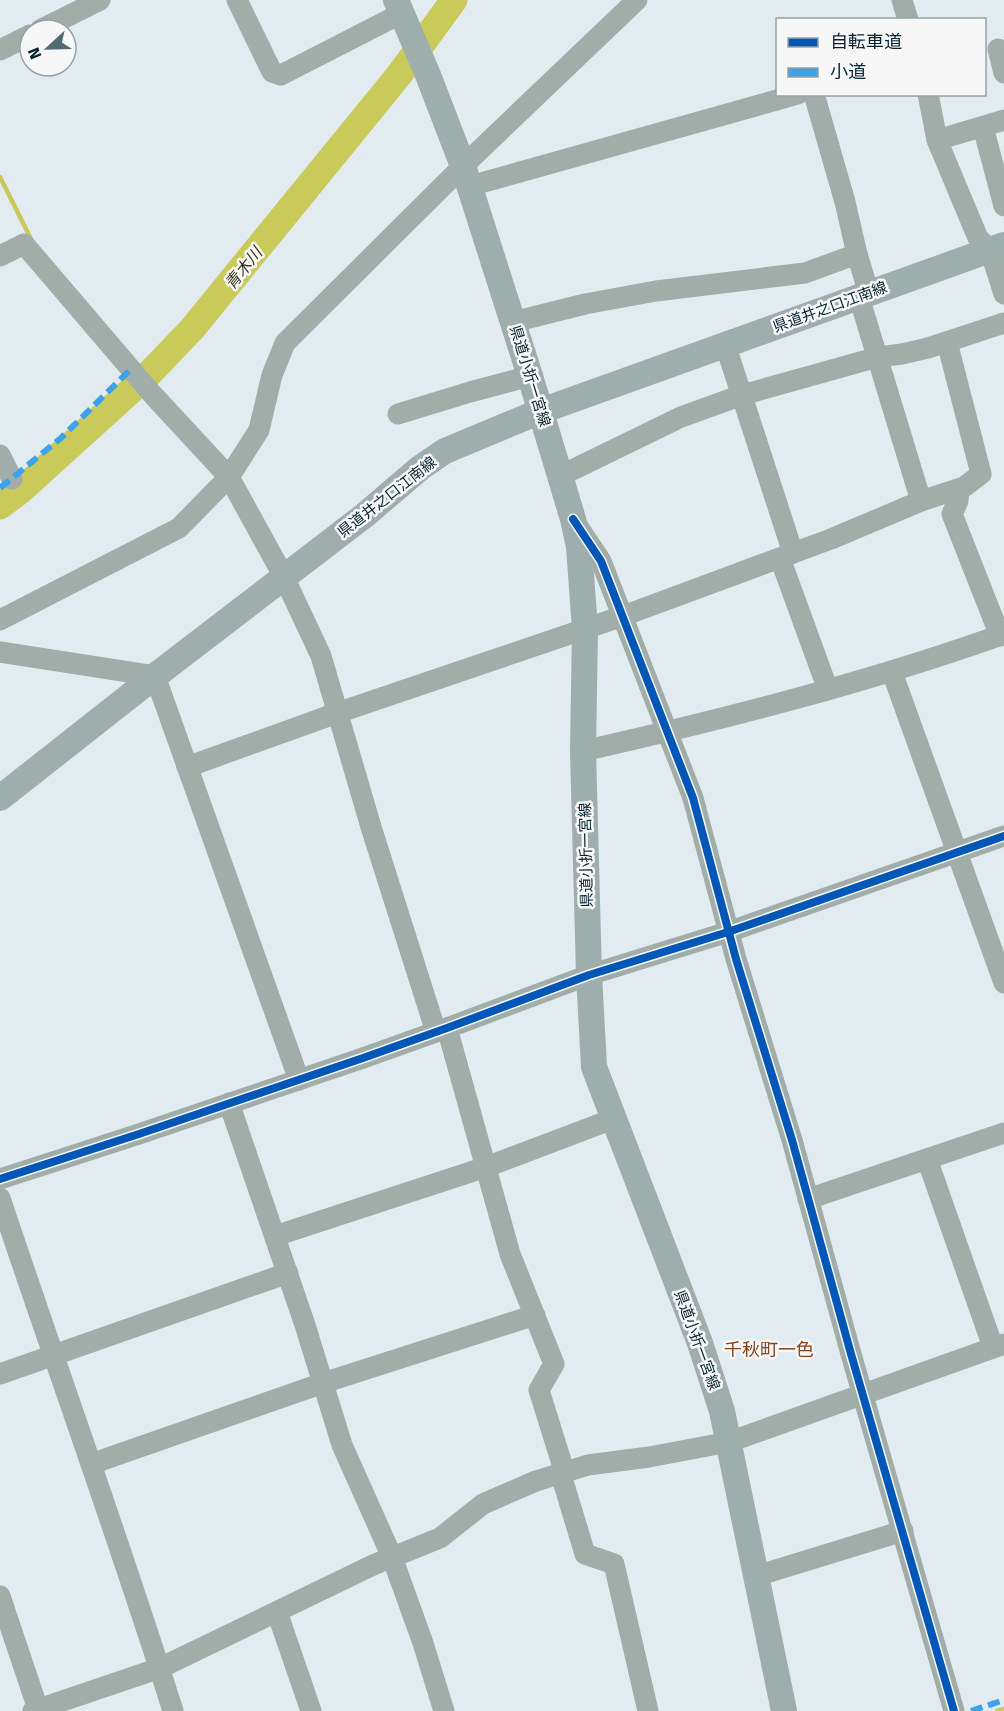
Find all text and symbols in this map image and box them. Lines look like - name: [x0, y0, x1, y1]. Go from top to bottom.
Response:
- north arrow: [18, 18, 78, 78]
- legend: [776, 18, 986, 96]
- text: 自転車道: [830, 31, 902, 53]
- text: N: [24, 45, 45, 62]
- text: 小道: [830, 61, 866, 83]
- water label: 青木川: [221, 242, 267, 293]
- street label: 県道井之口江南線: [771, 278, 889, 336]
- street label: 県道小折一宮線: [506, 323, 554, 429]
- street label: 県道井之口江南線: [334, 453, 440, 541]
- street label: 県道小折一宮線: [576, 802, 596, 908]
- street label: 県道小折一宮線: [671, 1288, 723, 1392]
- district label: 千秋町一色: [724, 1339, 814, 1361]

